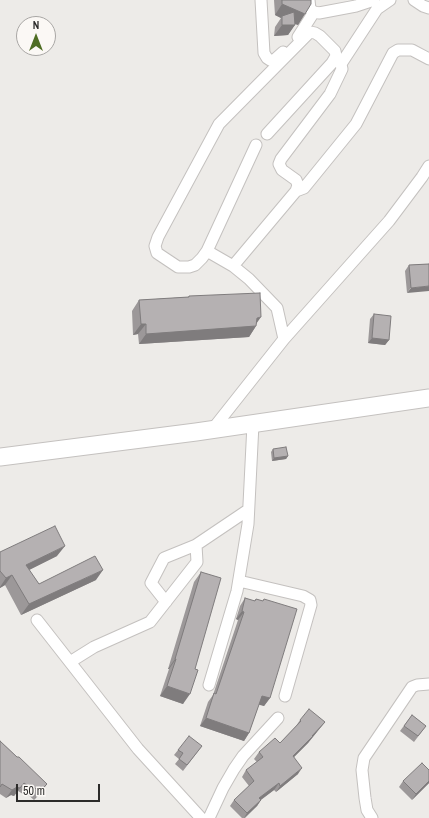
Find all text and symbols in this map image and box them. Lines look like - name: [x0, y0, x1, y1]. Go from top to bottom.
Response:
- north arrow: [16, 16, 56, 56]
- text: N: [33, 18, 39, 32]
- scale bar: [18, 776, 102, 802]
- text: 50 m: [23, 783, 45, 799]

